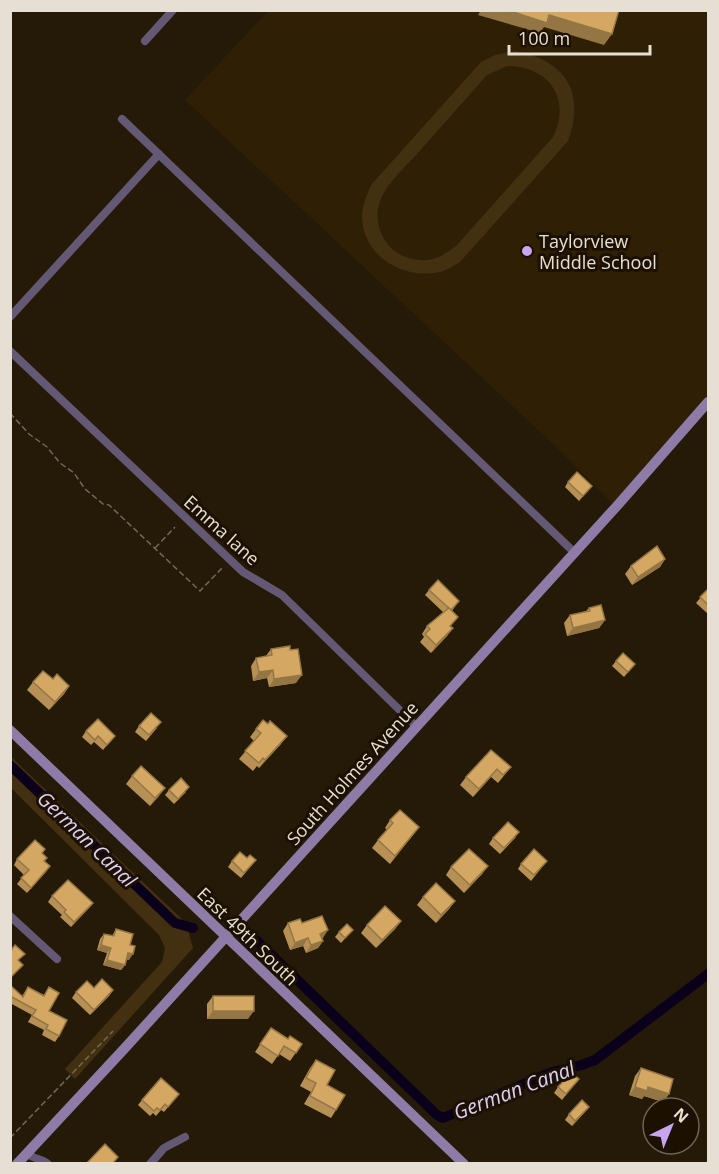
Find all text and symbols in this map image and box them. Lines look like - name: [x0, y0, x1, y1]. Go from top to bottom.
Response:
- scale bar: [509, 18, 650, 56]
- text: 100 m: [518, 26, 570, 50]
- place label: Taylorview Middle School: [539, 229, 657, 274]
- marker: Taylorview Middle School: [520, 244, 534, 258]
- street label: Emma lane: [179, 490, 265, 570]
- street label: South Holmes Avenue: [281, 696, 423, 850]
- water label: German Canal: [32, 785, 143, 894]
- street label: East 49th South: [192, 882, 304, 990]
- water label: German Canal: [449, 1054, 579, 1126]
- north arrow: [641, 1096, 701, 1156]
- text: N: [669, 1103, 693, 1128]

